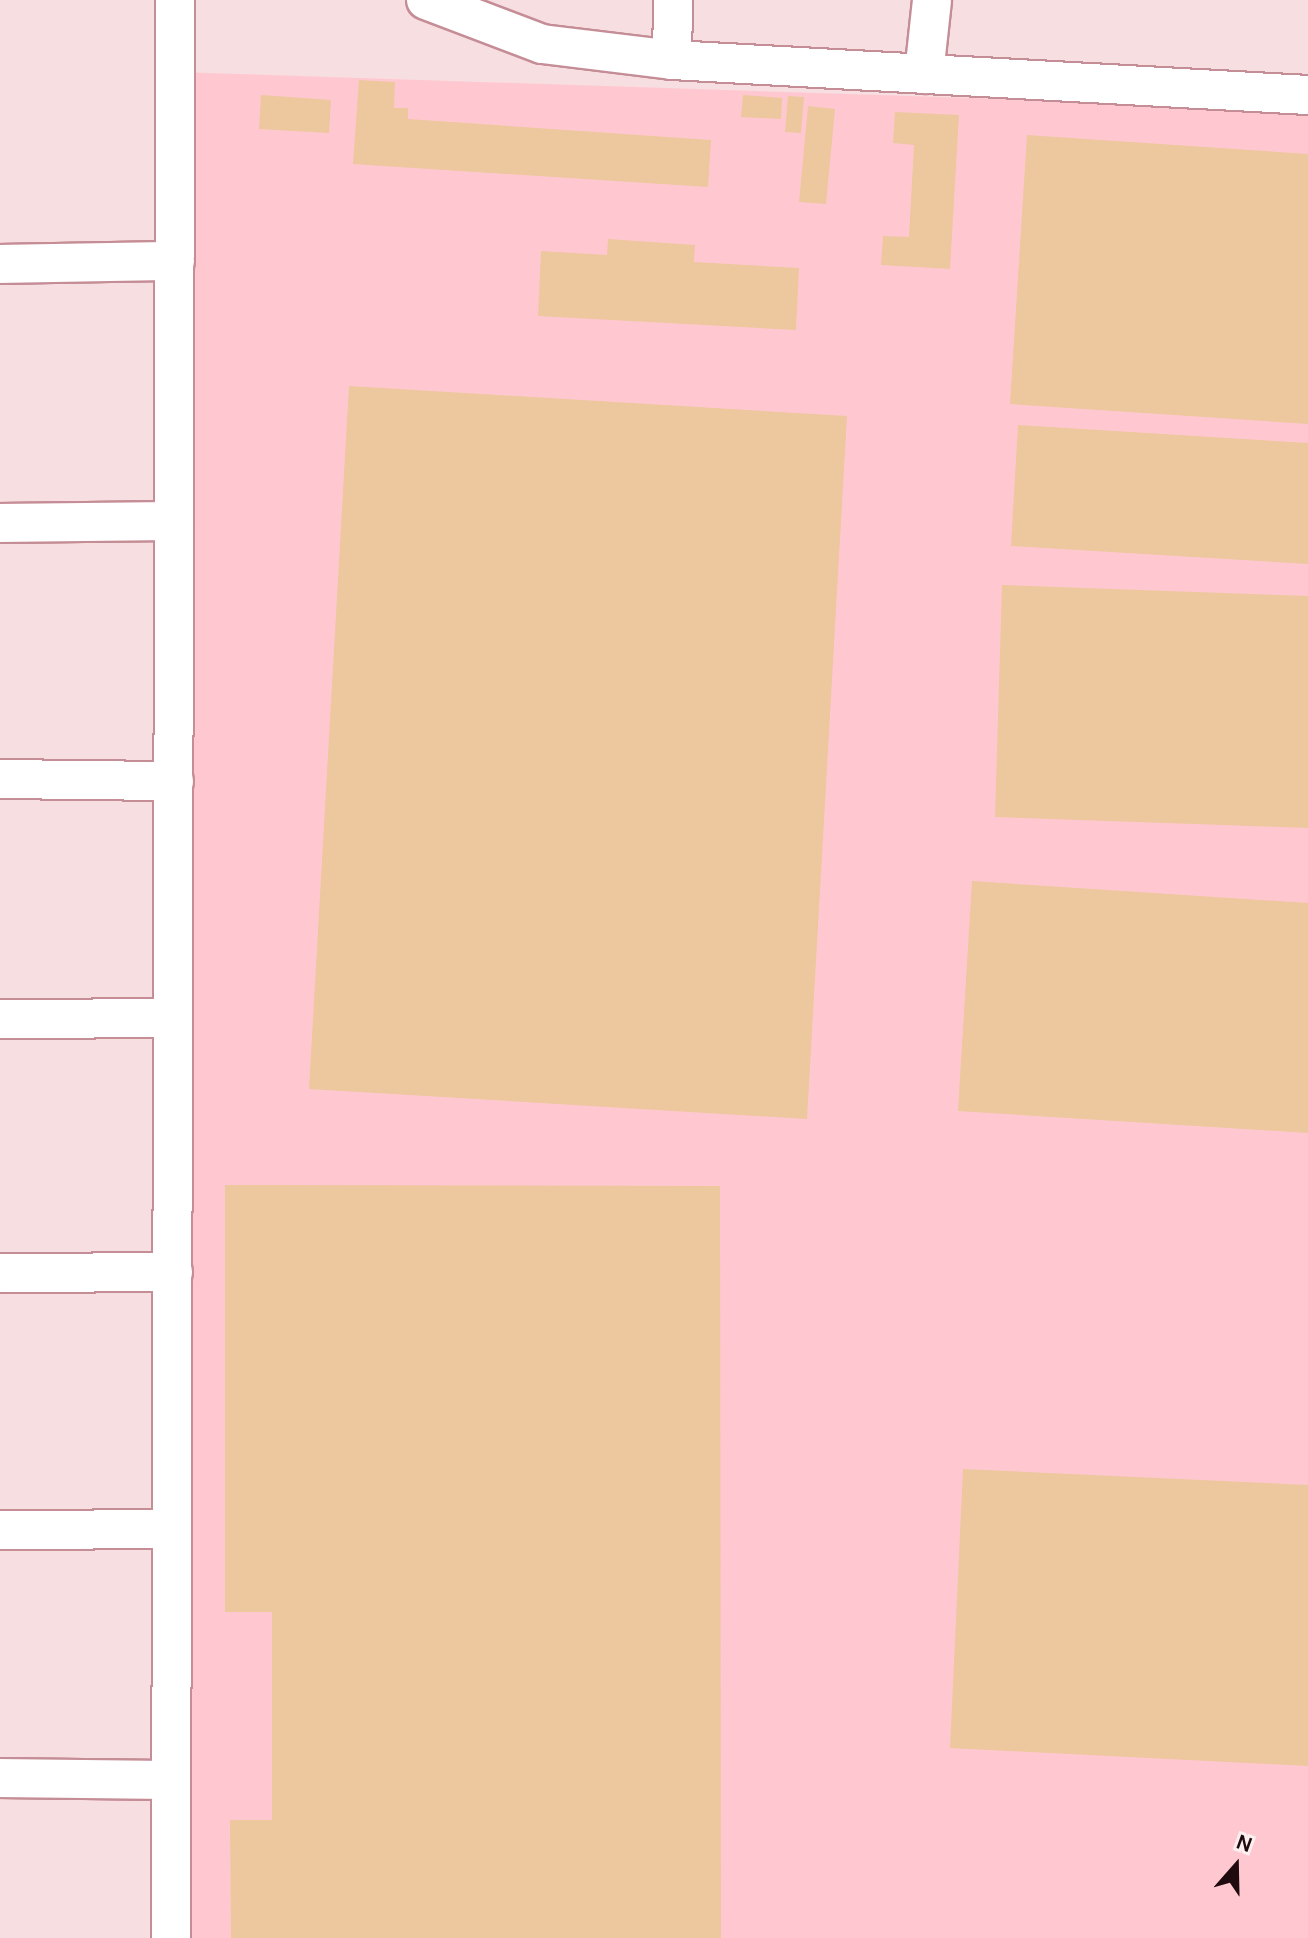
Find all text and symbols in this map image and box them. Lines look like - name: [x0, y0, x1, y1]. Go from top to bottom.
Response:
- north arrow: [1196, 1826, 1276, 1906]
- text: N: [1232, 1829, 1256, 1858]

